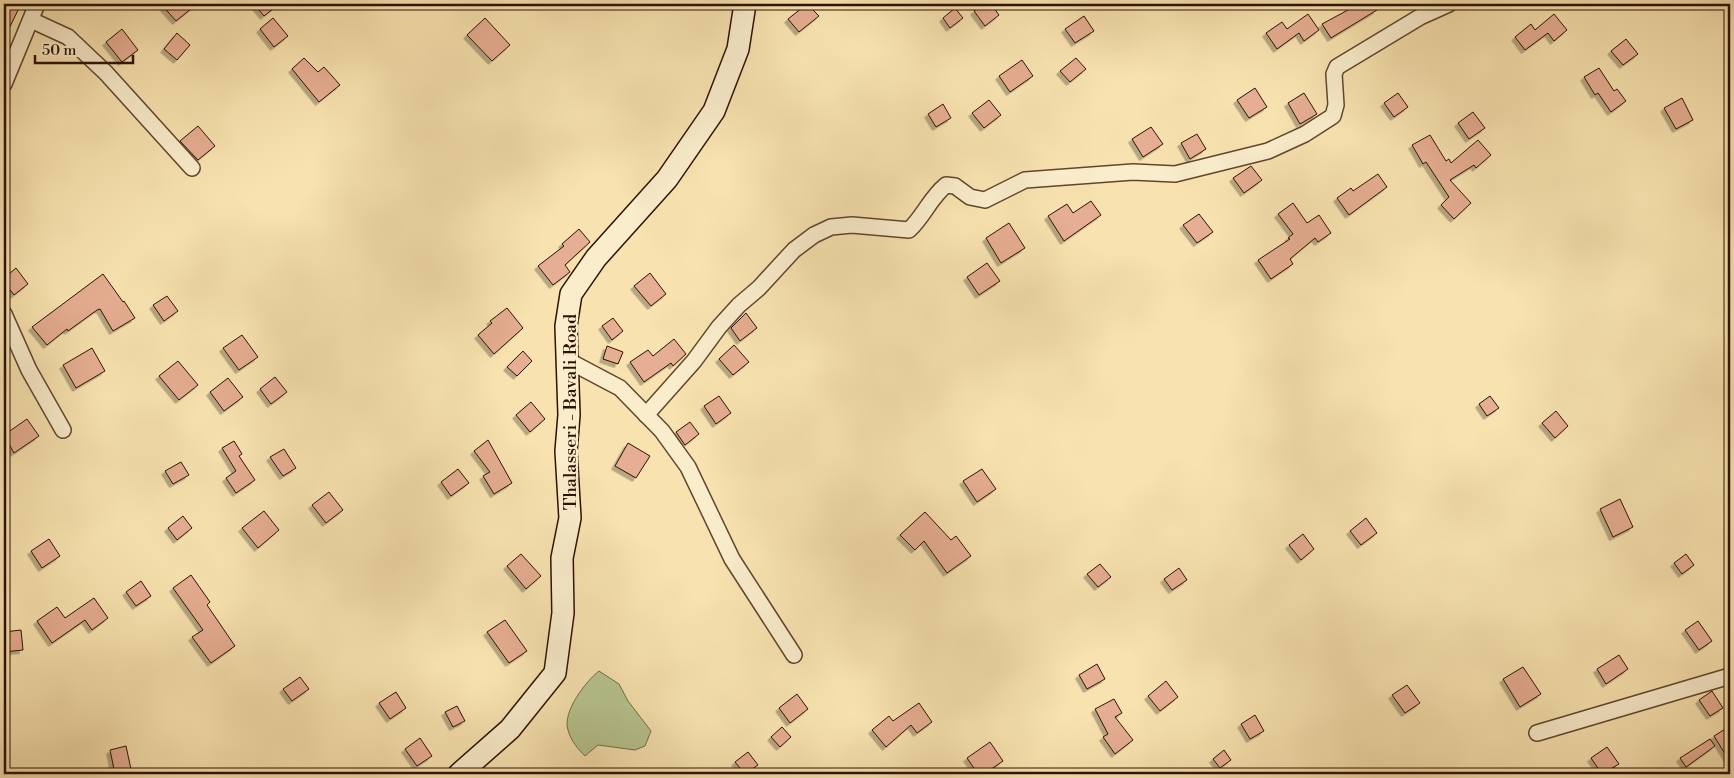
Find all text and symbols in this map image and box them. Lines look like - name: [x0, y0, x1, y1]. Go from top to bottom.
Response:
- scale bar: [35, 32, 132, 64]
- text: 50 m: [42, 41, 76, 60]
- street label: Thalasseri - Bavali Road: [559, 313, 582, 510]

